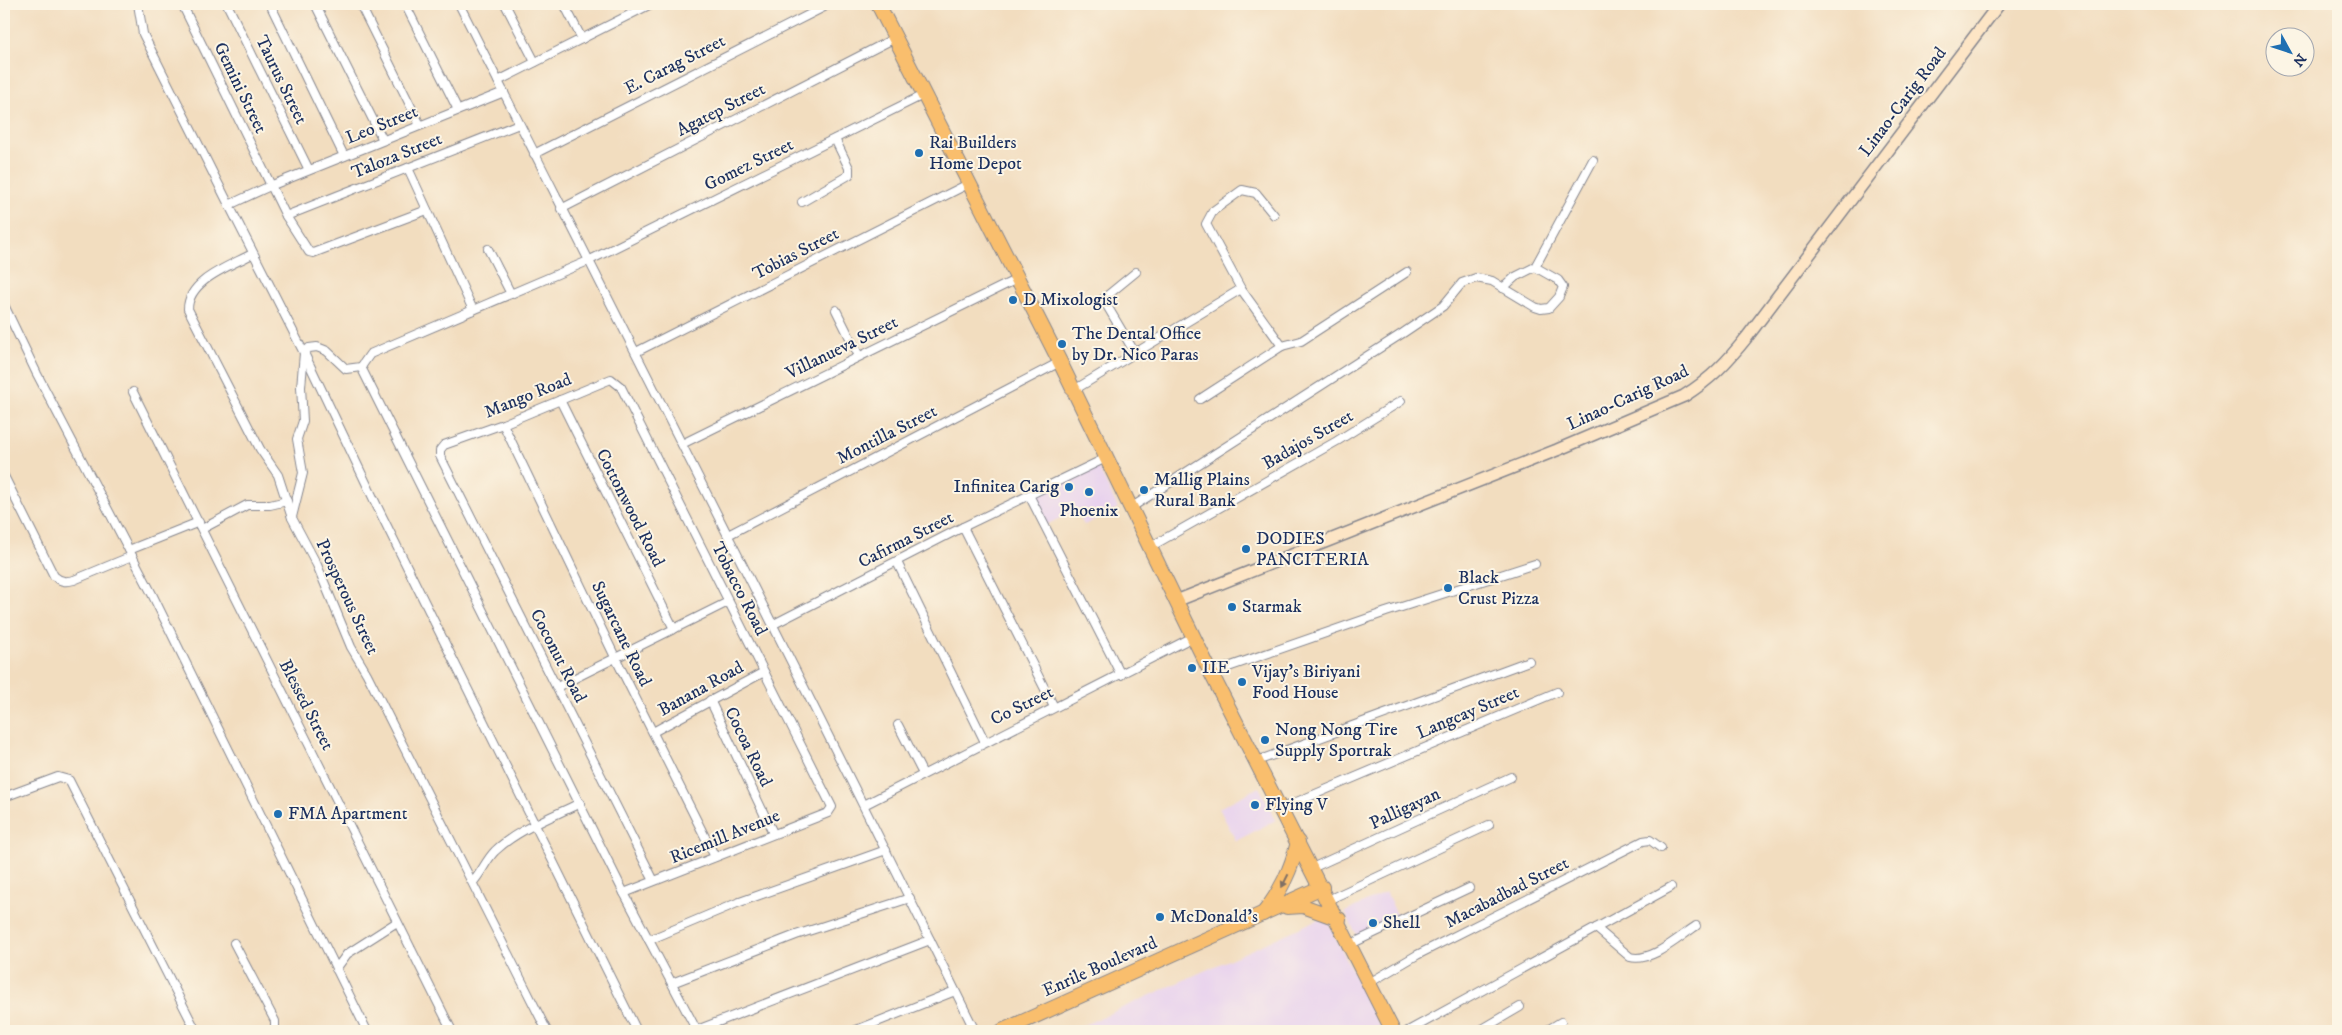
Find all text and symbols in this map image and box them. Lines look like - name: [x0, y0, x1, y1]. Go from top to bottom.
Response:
- north arrow: [2264, 28, 2314, 78]
- street label: E. Carag Street: [621, 30, 729, 100]
- street label: Taurus Street: [250, 32, 312, 128]
- street label: Gemini Street: [208, 39, 272, 137]
- street label: Linao-Carig Road: [1855, 43, 1951, 161]
- text: N: [2288, 50, 2310, 70]
- street label: Agatep Street: [673, 78, 769, 142]
- street label: Leo Street: [343, 101, 421, 149]
- street label: Taloza Street: [349, 128, 446, 184]
- place label: Rai Builders Home Depot: [929, 132, 1022, 175]
- street label: Gomez Street: [701, 134, 797, 196]
- marker: Rai Builders Home Depot: [913, 147, 925, 159]
- street label: Tobias Street: [749, 223, 843, 285]
- place label: D Mixologist: [1023, 289, 1118, 311]
- marker: D Mixologist: [1007, 294, 1019, 306]
- street label: Villanueva Street: [782, 311, 902, 385]
- place label: The Dental Office by Dr. Nico Paras: [1072, 323, 1201, 366]
- marker: The Dental Office by Dr. Nico Paras: [1056, 338, 1068, 350]
- street label: Linao-Carig Road: [1564, 360, 1692, 436]
- street label: Mango Road: [481, 369, 575, 423]
- street label: Montilla Street: [833, 400, 941, 470]
- street label: Badajos Street: [1259, 405, 1358, 475]
- street label: Cottonwood Road: [591, 445, 669, 571]
- place label: Mallig Plains Rural Bank: [1154, 469, 1250, 512]
- place label: Infinitea Carig: [954, 476, 1059, 498]
- marker: Infinitea Carig: [1063, 481, 1075, 493]
- marker: Mallig Plains Rural Bank: [1138, 484, 1150, 496]
- marker: Phoenix: [1083, 486, 1095, 498]
- place label: Phoenix: [1060, 500, 1119, 522]
- street label: Cafirma Street: [855, 506, 958, 573]
- place label: DODIES PANCITERIA: [1256, 528, 1369, 571]
- street label: Prosperous Street: [311, 536, 383, 658]
- street label: Tobacco Road: [706, 539, 772, 639]
- marker: DODIES PANCITERIA: [1240, 543, 1252, 555]
- place label: Black Crust Pizza: [1458, 567, 1540, 610]
- street label: Sugarcane Road: [586, 578, 656, 690]
- marker: Black Crust Pizza: [1442, 582, 1454, 594]
- place label: Starmak: [1242, 596, 1302, 618]
- marker: Starmak: [1226, 601, 1238, 613]
- street label: Coconut Road: [525, 606, 591, 707]
- street label: Blessed Street: [274, 656, 338, 754]
- street label: Banana Road: [654, 657, 748, 721]
- place label: IIE: [1202, 657, 1230, 679]
- place label: Vijay’s Biriyani Food House: [1251, 661, 1360, 704]
- marker: IIE: [1186, 662, 1198, 674]
- marker: Vijay’s Biriyani Food House: [1236, 676, 1248, 688]
- street label: Co Street: [987, 681, 1057, 731]
- street label: Langcay Street: [1413, 681, 1523, 744]
- street label: Cocoa Road: [719, 704, 777, 790]
- place label: Nong Nong Tire Supply Sportrak: [1275, 719, 1398, 762]
- marker: Nong Nong Tire Supply Sportrak: [1259, 734, 1271, 746]
- street label: Palligayan: [1366, 783, 1444, 835]
- place label: Flying V: [1265, 794, 1328, 816]
- marker: Flying V: [1249, 799, 1261, 811]
- place label: FMA Apartment: [288, 803, 408, 825]
- street label: Ricemill Avenue: [667, 805, 783, 869]
- marker: FMA Apartment: [272, 808, 284, 820]
- street label: Macabadbad Street: [1441, 852, 1573, 934]
- one-way arrow: [1281, 874, 1289, 888]
- place label: McDonald's: [1170, 906, 1258, 928]
- marker: McDonald's: [1154, 911, 1166, 923]
- place label: Shell: [1383, 912, 1421, 934]
- marker: Shell: [1367, 917, 1379, 929]
- street label: Enrile Boulevard: [1039, 932, 1161, 1002]

